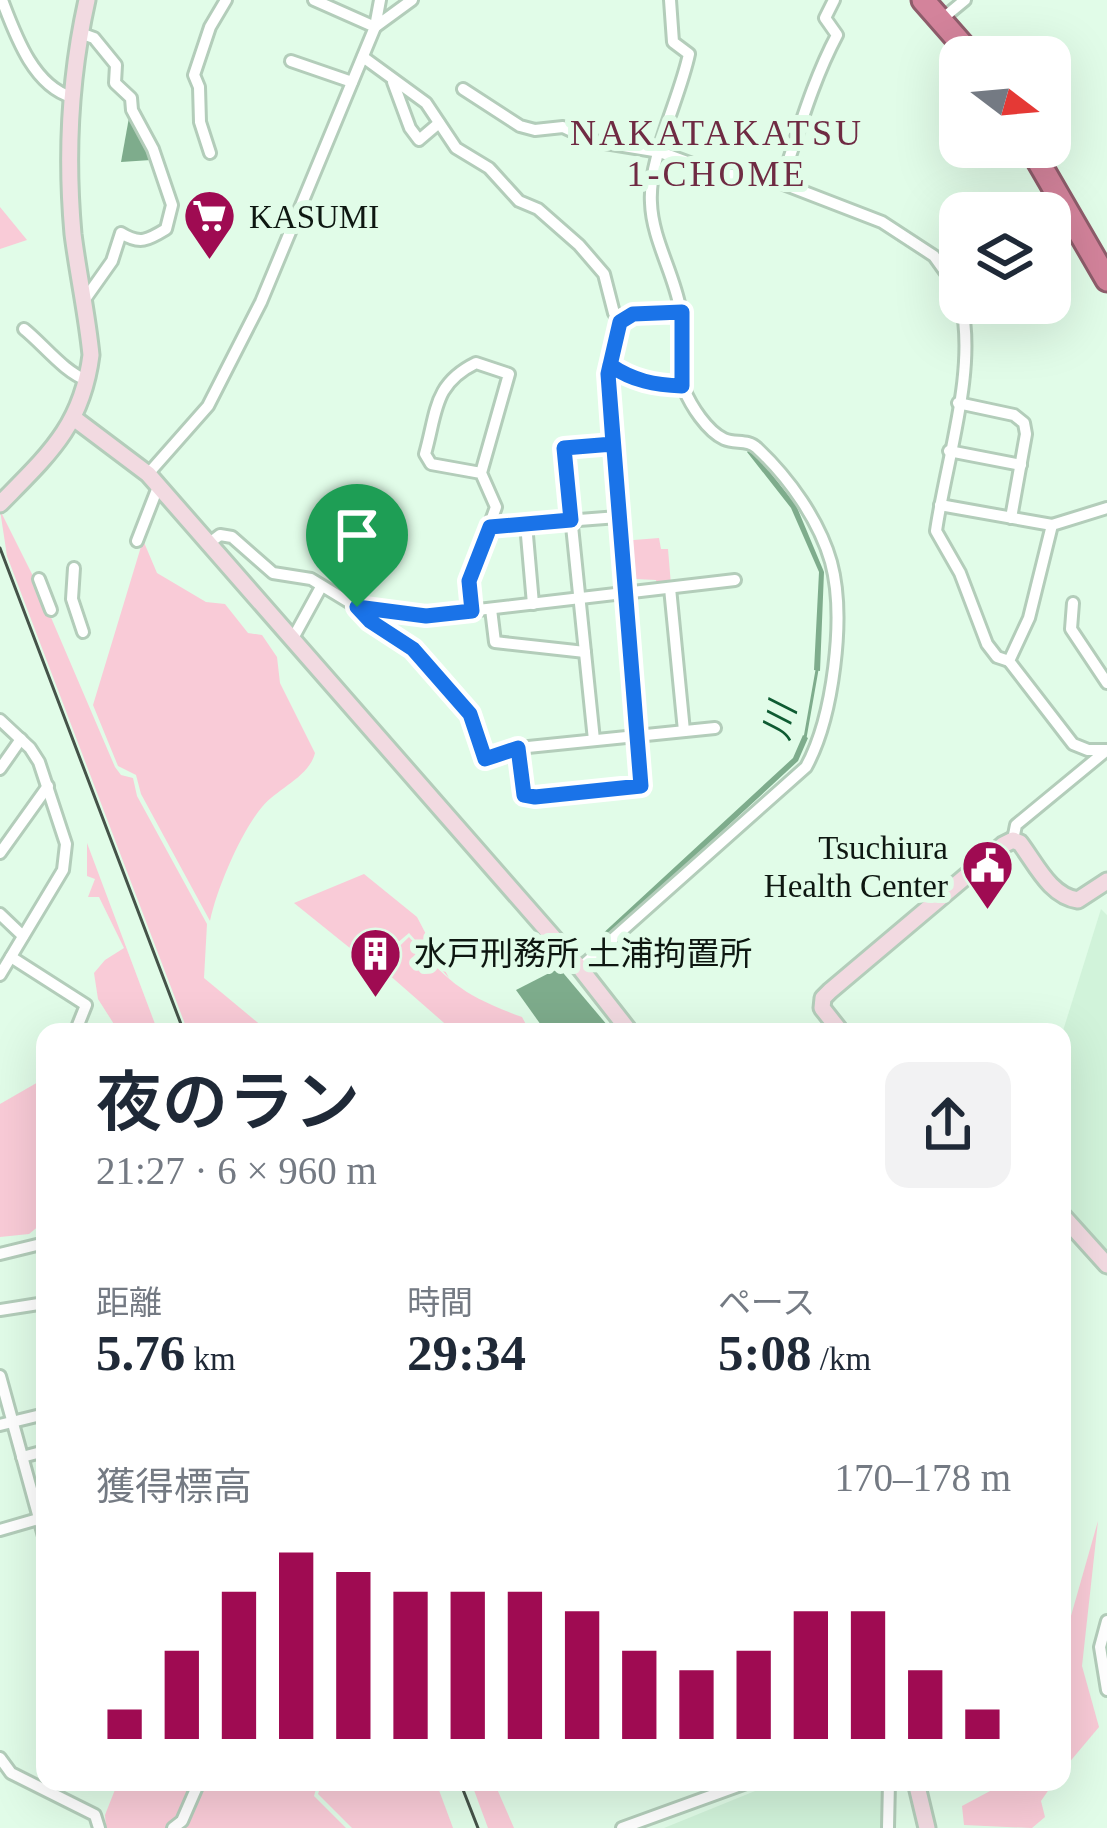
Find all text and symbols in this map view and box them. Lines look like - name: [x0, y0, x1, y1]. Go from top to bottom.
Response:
- north arrow: [939, 36, 1071, 168]
- map controls: [939, 36, 1071, 324]
- district label: NAKATAKATSU 1-CHOME: [570, 113, 864, 194]
- supermarket icon: KASUMI: [182, 188, 238, 262]
- button: layers: [939, 192, 1071, 324]
- place label: KASUMI: [249, 199, 379, 235]
- pin: [306, 484, 408, 607]
- icon: arrive: [324, 502, 390, 568]
- water label: 川: [756, 695, 804, 743]
- place label: Tsuchiura Health Center: [764, 830, 948, 904]
- public building icon: Tsuchiura Health Center: [959, 838, 1015, 912]
- building icon: 水戸刑務所 土浦拘置所: [347, 925, 403, 999]
- place label: 水戸刑務所 土浦拘置所: [414, 936, 752, 972]
- button: share: [885, 1062, 1011, 1188]
- text: 夜のラン: [96, 1066, 360, 1139]
- text: 21:27 · 6 × 960 m: [96, 1149, 377, 1192]
- text: 距離: [96, 1285, 162, 1321]
- text: 時間: [407, 1285, 473, 1321]
- text: ペース: [718, 1285, 815, 1321]
- text: 5.76: [96, 1325, 185, 1381]
- text: 29:34: [407, 1325, 526, 1381]
- text: 5:08: [718, 1325, 811, 1381]
- text: km: [185, 1341, 236, 1377]
- text: /km: [811, 1341, 871, 1377]
- text: 170–178 m: [834, 1456, 1011, 1499]
- text: 獲得標高: [96, 1465, 252, 1508]

